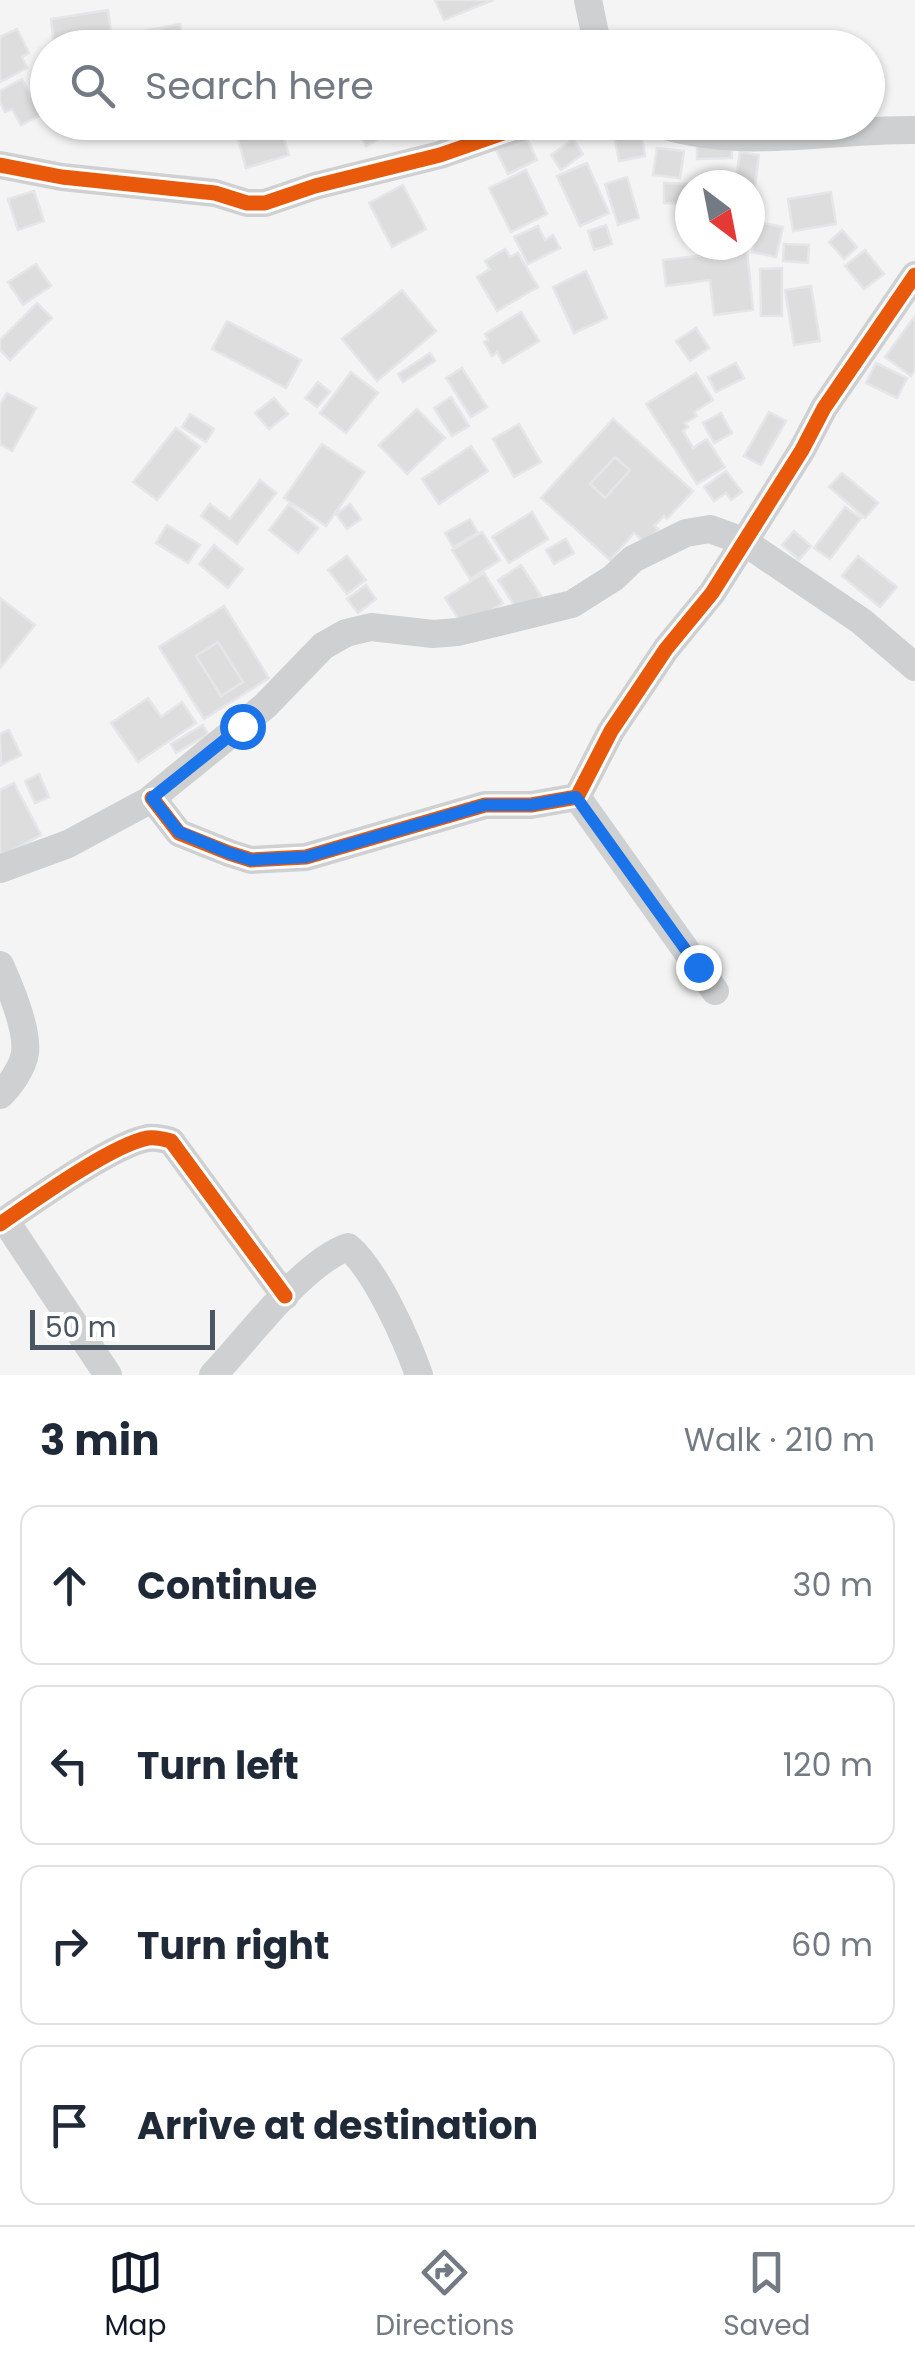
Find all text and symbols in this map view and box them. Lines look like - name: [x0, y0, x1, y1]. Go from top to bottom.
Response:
- search box: [30, 30, 885, 140]
- icon: search: [65, 58, 120, 113]
- text: Search here: [145, 59, 374, 112]
- north arrow: [675, 170, 765, 260]
- route start: [220, 704, 266, 750]
- route end: [676, 945, 722, 991]
- scale bar: [30, 1305, 215, 1350]
- text: 50 m: [45, 1308, 116, 1347]
- text: 3 min: [40, 1411, 160, 1470]
- text: Walk · 210 m: [684, 1417, 875, 1462]
- icon: ahead: [42, 1558, 97, 1613]
- text: Continue: [137, 1559, 317, 1612]
- text: 30 m: [793, 1562, 873, 1607]
- icon: left: [42, 1738, 97, 1793]
- text: Turn left: [137, 1739, 299, 1792]
- text: 120 m: [783, 1742, 873, 1787]
- icon: right: [42, 1918, 97, 1973]
- text: Turn right: [137, 1919, 329, 1972]
- text: 60 m: [791, 1922, 873, 1967]
- icon: arrive: [42, 2098, 97, 2153]
- text: Arrive at destination: [137, 2099, 538, 2152]
- tab: Map: [104, 2245, 166, 2347]
- tab: Directions: [375, 2245, 514, 2347]
- tab: Saved: [723, 2245, 811, 2347]

